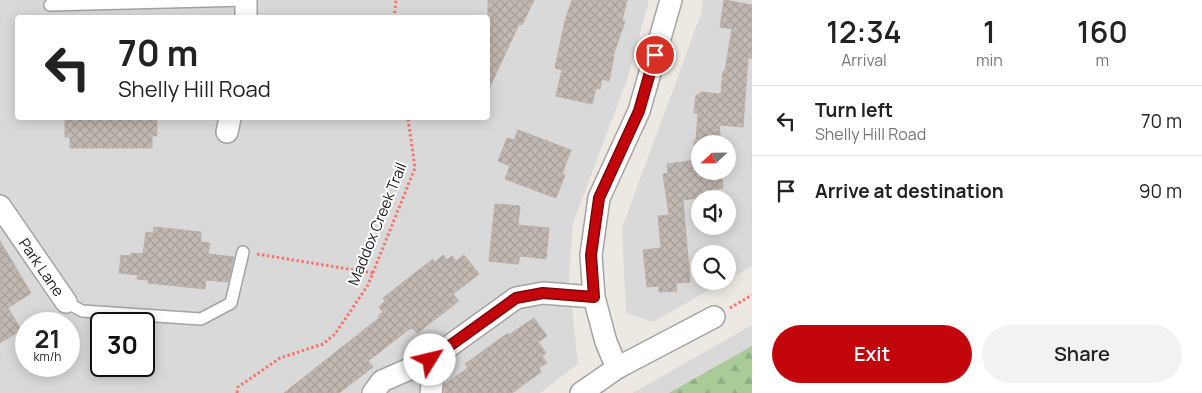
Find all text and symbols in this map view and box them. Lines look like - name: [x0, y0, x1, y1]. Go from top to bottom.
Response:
- text: 12:34: [826, 11, 902, 52]
- text: 1: [983, 11, 996, 52]
- text: 160: [1077, 11, 1128, 52]
- text: 70 m: [118, 29, 198, 77]
- pin: [634, 34, 676, 76]
- icon: left: [35, 35, 100, 100]
- icon: arrive: [641, 41, 669, 69]
- text: Arrival: [841, 49, 887, 71]
- text: min: [976, 49, 1003, 71]
- text: m: [1096, 49, 1109, 71]
- text: Shelly Hill Road: [118, 74, 271, 104]
- text: Turn left: [815, 97, 893, 123]
- icon: left: [772, 107, 800, 135]
- text: 70 m: [1141, 108, 1182, 134]
- text: Shelly Hill Road: [815, 123, 926, 145]
- north arrow: [691, 135, 736, 180]
- map controls: [691, 135, 736, 290]
- street label: Maddox Creek Trail: [343, 159, 411, 289]
- icon: arrive: [772, 177, 800, 205]
- text: Arrive at destination: [815, 178, 1004, 204]
- text: 90 m: [1139, 178, 1182, 204]
- button: sound: [691, 190, 736, 235]
- street label: Park Lane: [14, 234, 70, 301]
- button: search: [691, 245, 736, 290]
- speed limit sign: 30: [90, 312, 155, 377]
- text: 21: [35, 321, 60, 356]
- button: Exit: [772, 325, 972, 383]
- button: Share: [982, 325, 1182, 383]
- position arrow: [403, 333, 455, 385]
- text: km/h: [34, 348, 61, 365]

